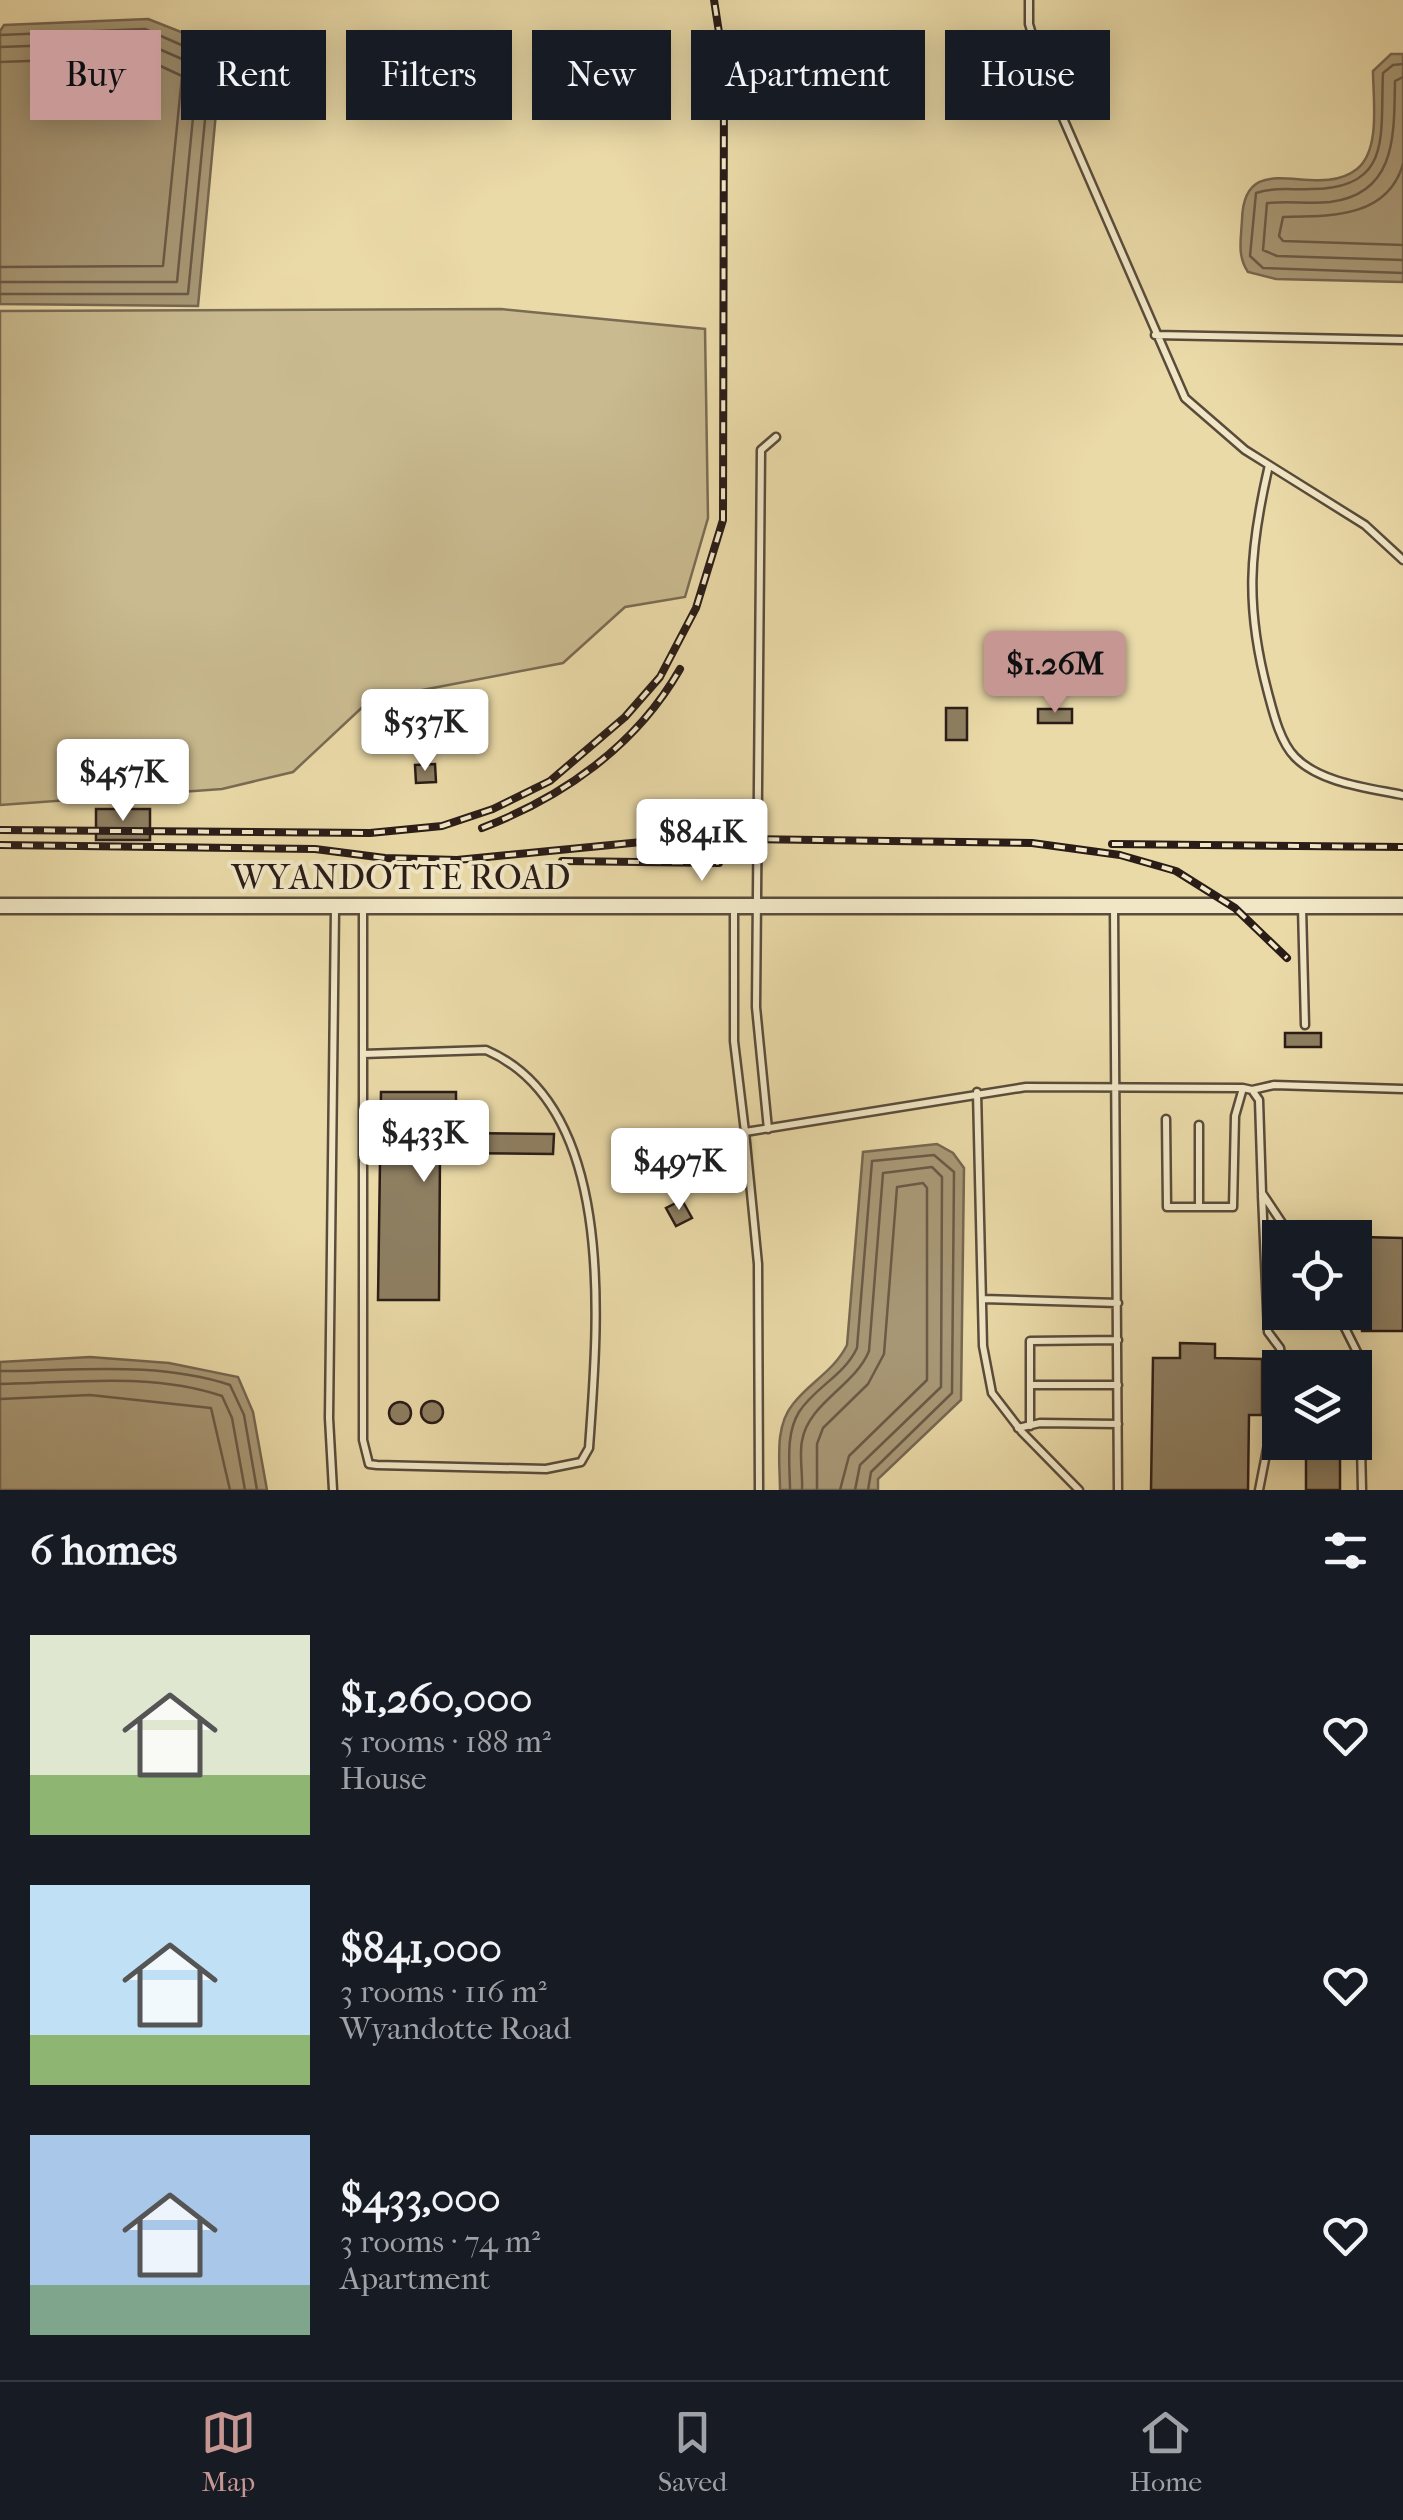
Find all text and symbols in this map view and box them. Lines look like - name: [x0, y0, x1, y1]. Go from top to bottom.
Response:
- chip: Buy: [30, 30, 161, 120]
- chip: Rent: [181, 30, 326, 120]
- chip: Filters: [346, 30, 512, 120]
- chip: New: [532, 30, 671, 120]
- chip: Apartment: [691, 30, 925, 120]
- chip: House: [945, 30, 1110, 120]
- pin: $1.26M: [974, 631, 1136, 716]
- text: $1.26M: [1006, 645, 1104, 682]
- pin: $537K: [355, 689, 495, 774]
- text: $537K: [383, 703, 467, 740]
- pin: $457K: [53, 739, 193, 824]
- text: $457K: [79, 753, 167, 790]
- pin: $841K: [632, 799, 772, 884]
- text: $841K: [658, 813, 746, 850]
- street label: WYANDOTTE ROAD: [231, 857, 570, 898]
- pin: $433K: [354, 1100, 494, 1185]
- text: $433K: [381, 1114, 467, 1151]
- pin: $497K: [609, 1128, 749, 1213]
- text: $497K: [633, 1142, 725, 1179]
- map controls: [1262, 1220, 1372, 1460]
- button: locate: [1262, 1220, 1372, 1330]
- button: layers: [1262, 1350, 1372, 1460]
- icon: filters: [1318, 1523, 1373, 1578]
- text: 6 homes: [30, 1526, 177, 1575]
- text: $1,260,000: [340, 1674, 533, 1723]
- icon: home: [110, 1675, 230, 1795]
- icon: heart: [1318, 1708, 1373, 1763]
- text: 5 rooms · 188 m²: [340, 1723, 551, 1760]
- text: House: [340, 1760, 427, 1797]
- text: $841,000: [340, 1924, 502, 1973]
- icon: home: [110, 1925, 230, 2045]
- icon: heart: [1318, 1958, 1373, 2013]
- text: 3 rooms · 116 m²: [340, 1973, 547, 2010]
- text: Wyandotte Road: [340, 2010, 571, 2047]
- text: $433,000: [340, 2174, 501, 2223]
- icon: home: [110, 2175, 230, 2295]
- icon: heart: [1318, 2208, 1373, 2263]
- text: 3 rooms · 74 m²: [340, 2223, 540, 2260]
- text: Apartment: [340, 2260, 490, 2297]
- tab: Map: [201, 2405, 256, 2498]
- tab: Saved: [658, 2405, 727, 2498]
- tab: Home: [1129, 2405, 1202, 2498]

